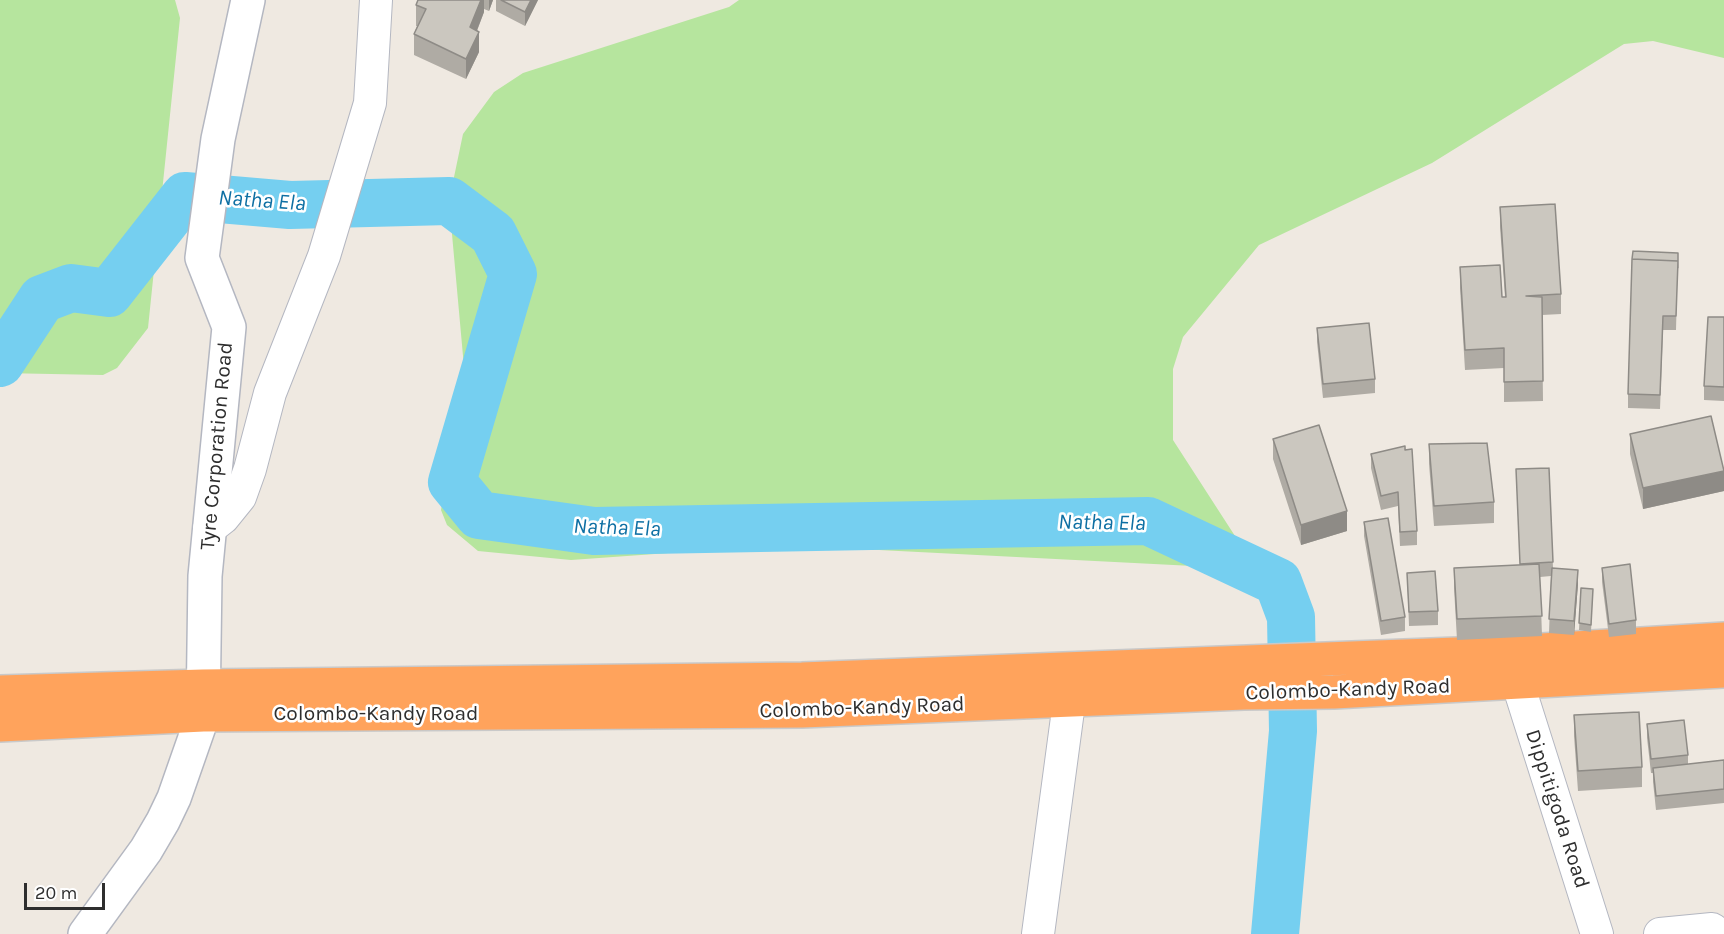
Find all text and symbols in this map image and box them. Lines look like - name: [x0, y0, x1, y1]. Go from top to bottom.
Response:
- water label: Natha Ela: [217, 185, 307, 217]
- street label: Tyre Corporation Road: [195, 341, 239, 551]
- water label: Natha Ela: [1058, 509, 1146, 537]
- water label: Natha Ela: [573, 513, 661, 543]
- street label: Colombo-Kandy Road: [1245, 674, 1451, 706]
- street label: Colombo-Kandy Road: [759, 692, 965, 724]
- street label: Colombo-Kandy Road: [273, 701, 479, 727]
- street label: Dippitigoda Road: [1519, 726, 1595, 892]
- scale bar: [27, 871, 108, 909]
- text: 20 m: [35, 882, 77, 904]

